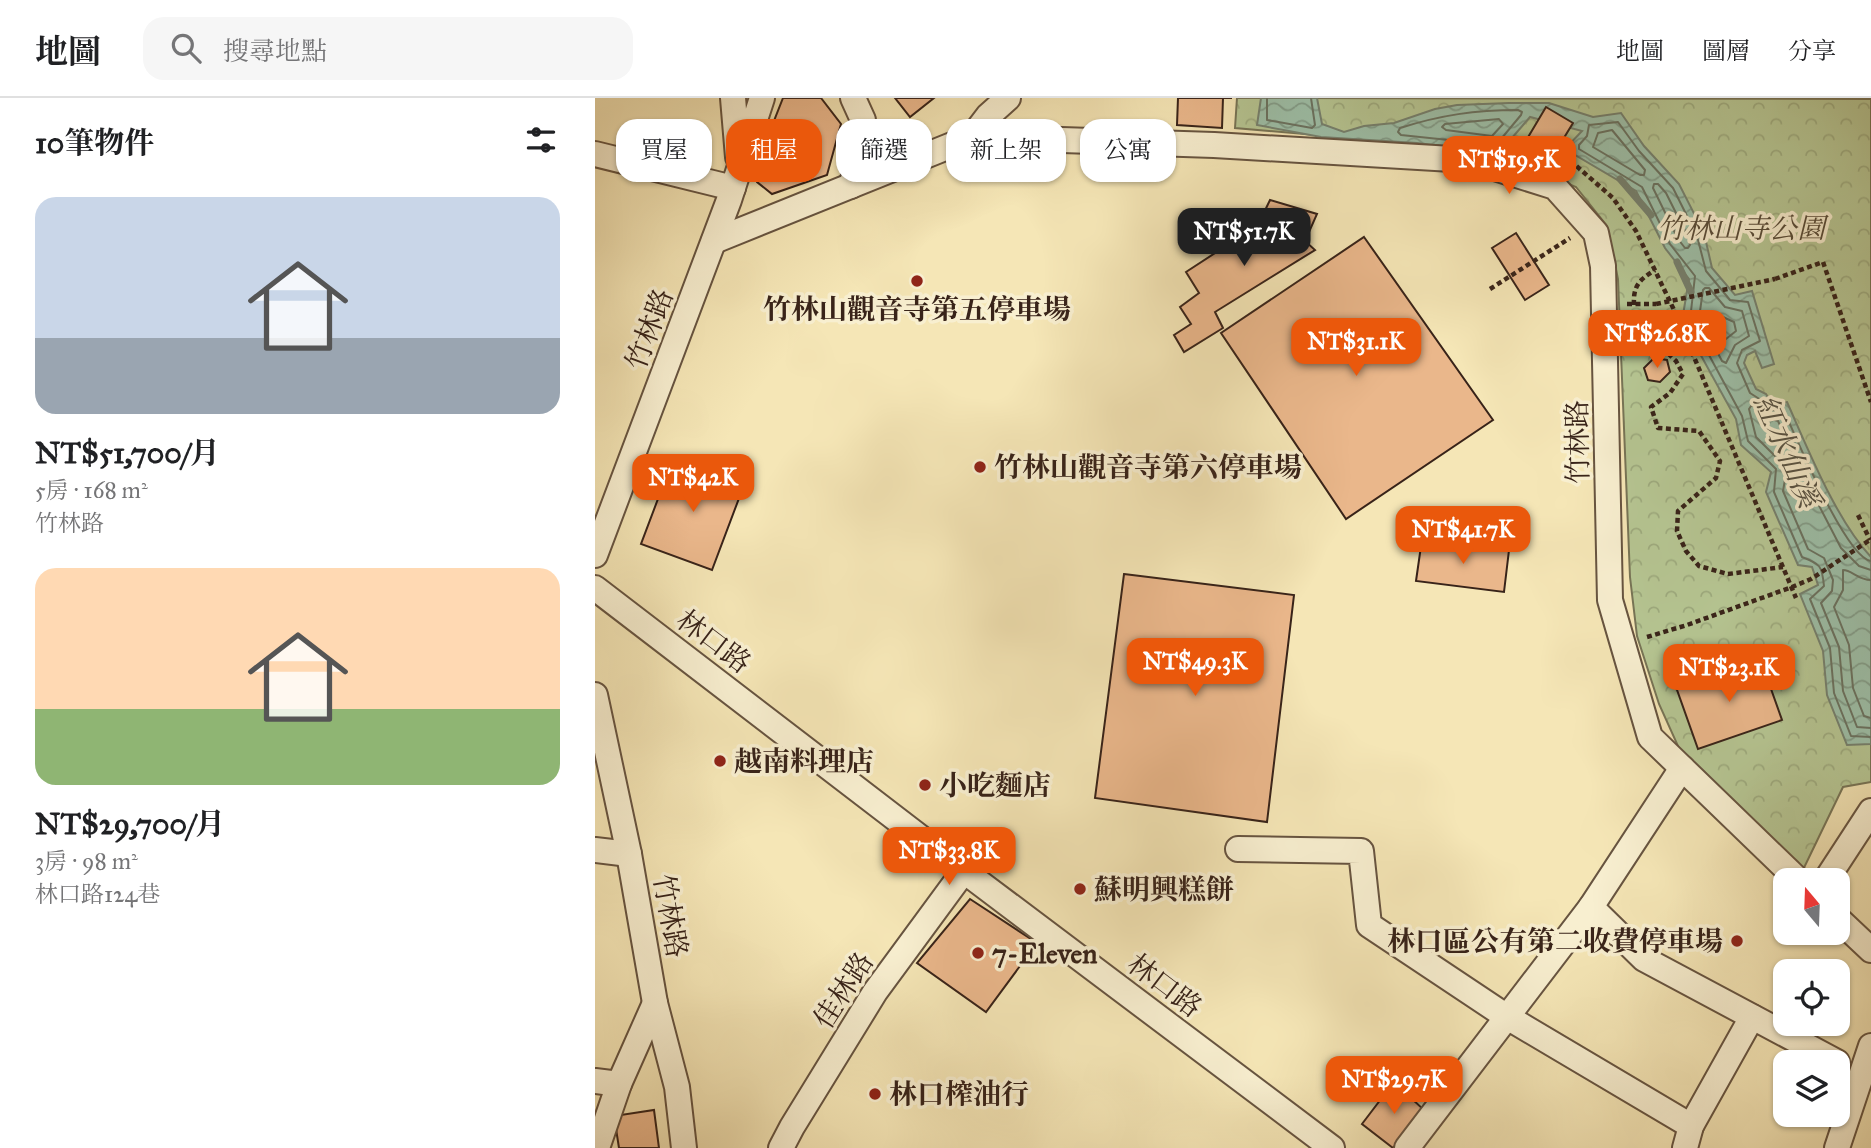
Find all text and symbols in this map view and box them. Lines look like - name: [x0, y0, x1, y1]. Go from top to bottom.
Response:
- search box: [143, 17, 633, 80]
- icon: search: [167, 29, 205, 67]
- text: 地圖: [35, 32, 101, 72]
- text: 搜尋地點: [223, 35, 327, 67]
- text: 地圖: [1616, 36, 1664, 66]
- text: 圖層: [1702, 36, 1750, 66]
- text: 分享: [1788, 36, 1836, 66]
- chip: 買屋: [616, 119, 712, 182]
- chip: 租屋: [726, 119, 822, 182]
- chip: 篩選: [836, 119, 932, 182]
- chip: 新上架: [946, 119, 1066, 182]
- chip: 公寓: [1080, 119, 1176, 182]
- icon: filters: [522, 121, 560, 159]
- text: 10筆物件: [35, 125, 154, 161]
- pin: NT$19.5K: [1437, 136, 1581, 196]
- text: NT$19.5K: [1458, 145, 1560, 173]
- pin: NT$51.7K: [1172, 208, 1316, 268]
- park label: 竹林山寺公園: [1657, 211, 1829, 246]
- text: NT$51.7K: [1194, 217, 1294, 245]
- icon: home: [235, 243, 361, 369]
- marker: 竹林山觀音寺第五停車場: [909, 273, 925, 289]
- street label: 竹林路: [618, 284, 681, 375]
- place label: 竹林山觀音寺第五停車場: [763, 292, 1071, 327]
- pin: NT$26.8K: [1585, 310, 1729, 370]
- pin: NT$31.1K: [1284, 318, 1428, 378]
- text: NT$26.8K: [1604, 319, 1710, 347]
- text: NT$31.1K: [1307, 327, 1405, 355]
- water label: 紅水仙溪: [1746, 389, 1829, 516]
- street label: 竹林路: [1559, 400, 1596, 484]
- text: NT$51,700/月: [35, 435, 220, 471]
- place label: 竹林山觀音寺第六停車場: [994, 450, 1302, 485]
- pin: NT$42K: [636, 454, 750, 514]
- marker: 竹林山觀音寺第六停車場: [972, 459, 988, 475]
- text: NT$42K: [648, 463, 738, 491]
- text: 5房 · 168 m²: [35, 476, 148, 504]
- pin: NT$41.7K: [1391, 506, 1535, 566]
- text: 竹林路: [35, 509, 104, 537]
- text: NT$41.7K: [1412, 515, 1514, 543]
- street label: 林口路: [670, 602, 758, 681]
- icon: home: [235, 614, 361, 740]
- pin: NT$49.3K: [1123, 638, 1267, 698]
- pin: NT$23.1K: [1657, 644, 1801, 704]
- text: NT$49.3K: [1143, 647, 1247, 675]
- text: NT$23.1K: [1679, 653, 1779, 681]
- place label: 越南料理店: [734, 744, 874, 779]
- marker: 越南料理店: [712, 753, 728, 769]
- place label: 小吃麵店: [939, 768, 1051, 803]
- marker: 小吃麵店: [917, 777, 933, 793]
- text: NT$29,700/月: [35, 806, 225, 842]
- pin: NT$33.8K: [877, 828, 1021, 887]
- text: NT$33.8K: [899, 836, 999, 864]
- text: 3房 · 98 m²: [35, 847, 138, 875]
- north arrow: [1773, 868, 1850, 945]
- map controls: [1773, 868, 1850, 1127]
- street label: 竹林路: [646, 872, 695, 960]
- place label: 蘇明興糕餅: [1094, 872, 1234, 907]
- text: 林口路124巷: [35, 880, 160, 908]
- marker: 蘇明興糕餅: [1072, 881, 1088, 897]
- place label: 林口區公有第二收費停車場: [1387, 924, 1723, 959]
- marker: 林口區公有第二收費停車場: [1729, 933, 1745, 949]
- place label: 7-Eleven: [992, 936, 1097, 971]
- marker: 7-Eleven: [970, 945, 986, 961]
- street label: 佳林路: [806, 946, 881, 1035]
- street label: 林口路: [1121, 946, 1209, 1025]
- button: locate: [1773, 959, 1850, 1036]
- button: layers: [1773, 1050, 1850, 1127]
- pin: NT$29.7K: [1322, 1056, 1466, 1116]
- text: NT$29.7K: [1342, 1065, 1446, 1093]
- place label: 林口榨油行: [889, 1077, 1029, 1112]
- marker: 林口榨油行: [867, 1086, 883, 1102]

